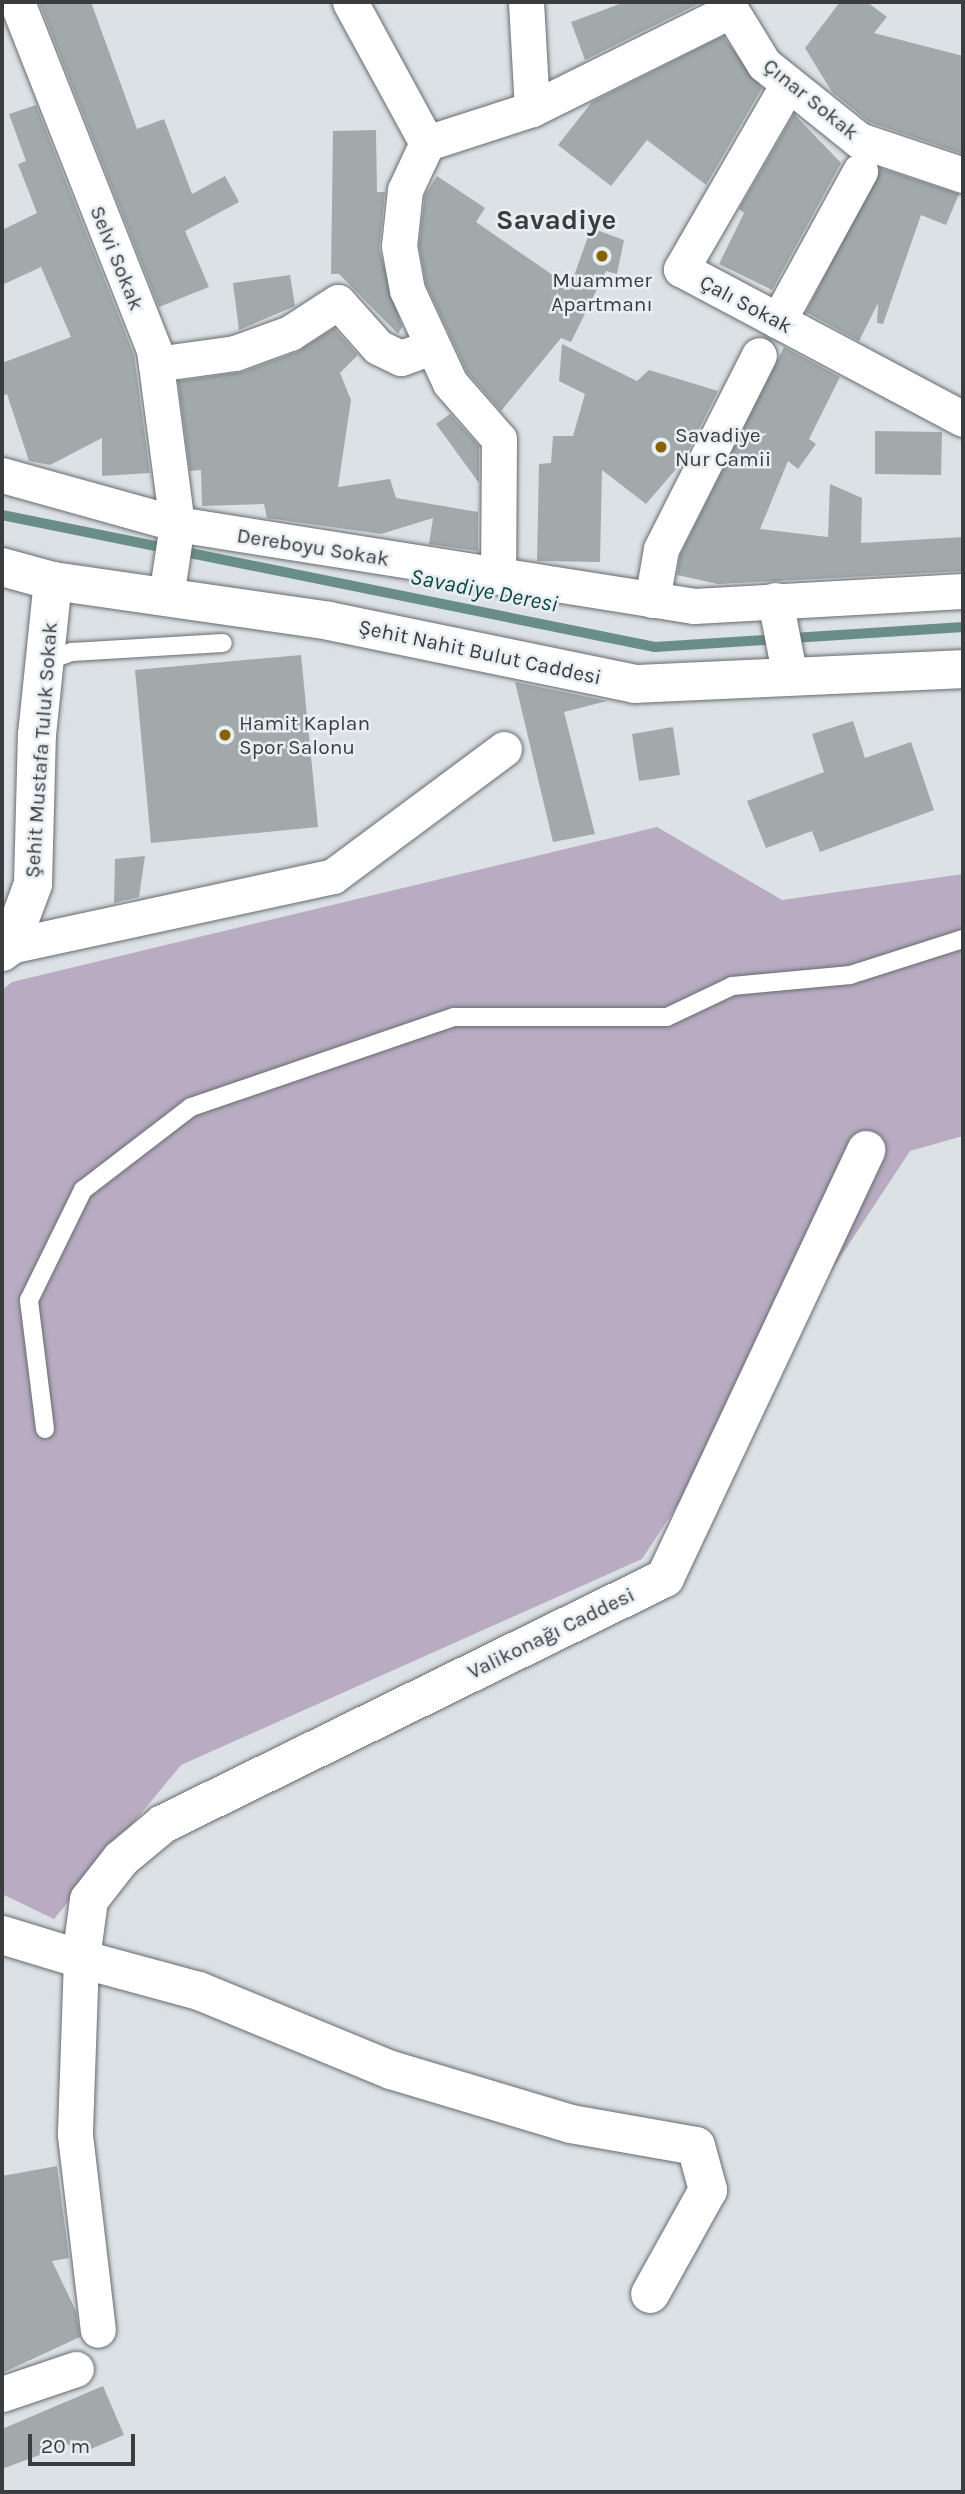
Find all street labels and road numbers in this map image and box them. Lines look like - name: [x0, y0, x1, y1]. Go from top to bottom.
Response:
- street label: Çınar Sokak: [758, 53, 864, 145]
- street label: Selvi Sokak: [85, 202, 149, 314]
- street label: Çalı Sokak: [696, 269, 796, 339]
- street label: Dereboyu Sokak: [235, 523, 391, 571]
- street label: Şehit Nahit Bulut Caddesi: [356, 614, 604, 690]
- street label: Şehit Mustafa Tuluk Sokak: [19, 621, 63, 879]
- street label: Valikonağı Caddesi: [463, 1582, 639, 1684]

